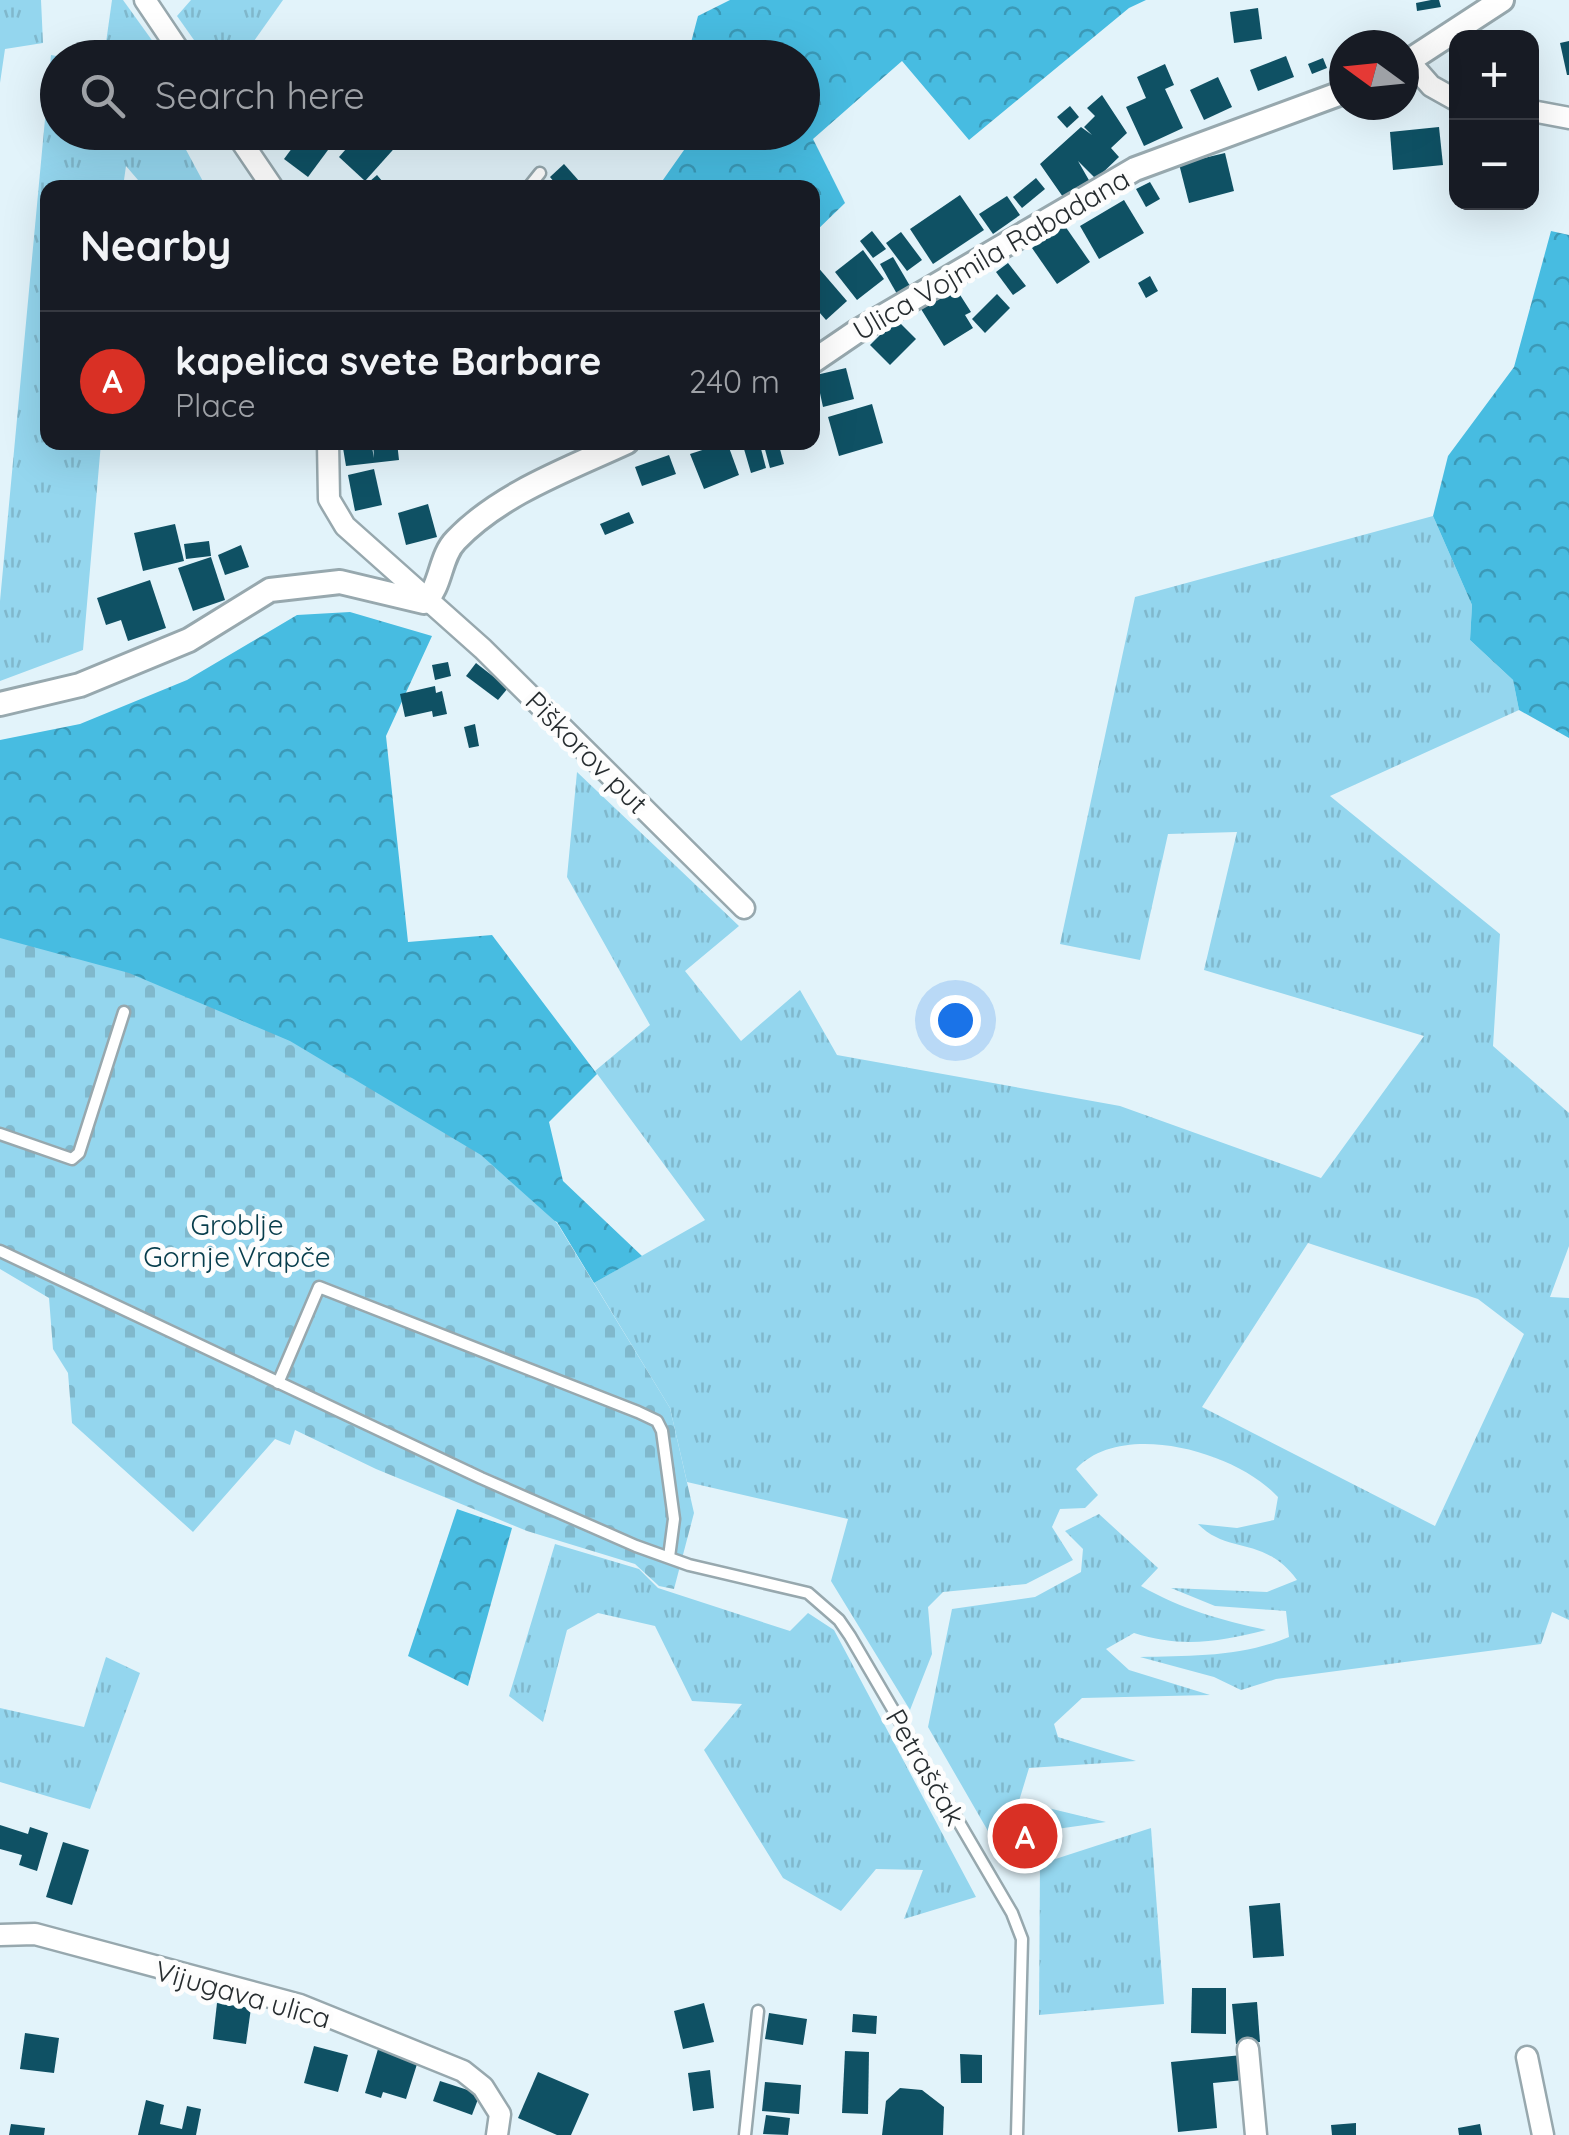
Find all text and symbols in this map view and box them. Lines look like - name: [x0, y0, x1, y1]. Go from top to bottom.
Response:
- north arrow: [1329, 30, 1419, 120]
- map controls: [1449, 30, 1539, 210]
- button: +: [1449, 30, 1539, 120]
- search box: [40, 40, 820, 150]
- icon: search: [75, 68, 130, 123]
- text: Search here: [155, 71, 365, 119]
- button: −: [1449, 120, 1539, 210]
- street label: Ulica Vojmila Rabadana: [847, 160, 1135, 348]
- text: Nearby: [80, 219, 231, 272]
- text: kapelica svete Barbare: [175, 337, 601, 385]
- text: A: [102, 361, 123, 401]
- text: 240 m: [689, 361, 780, 401]
- text: Place: [175, 385, 255, 425]
- street label: Piškorov put: [518, 683, 656, 821]
- your location: [930, 995, 981, 1046]
- park label: Groblje Gornje Vrapče: [143, 1207, 331, 1274]
- street label: Petraščak: [879, 1703, 973, 1831]
- pin: A: [992, 1798, 1058, 1874]
- street label: Vijugava ulica: [151, 1952, 335, 2036]

